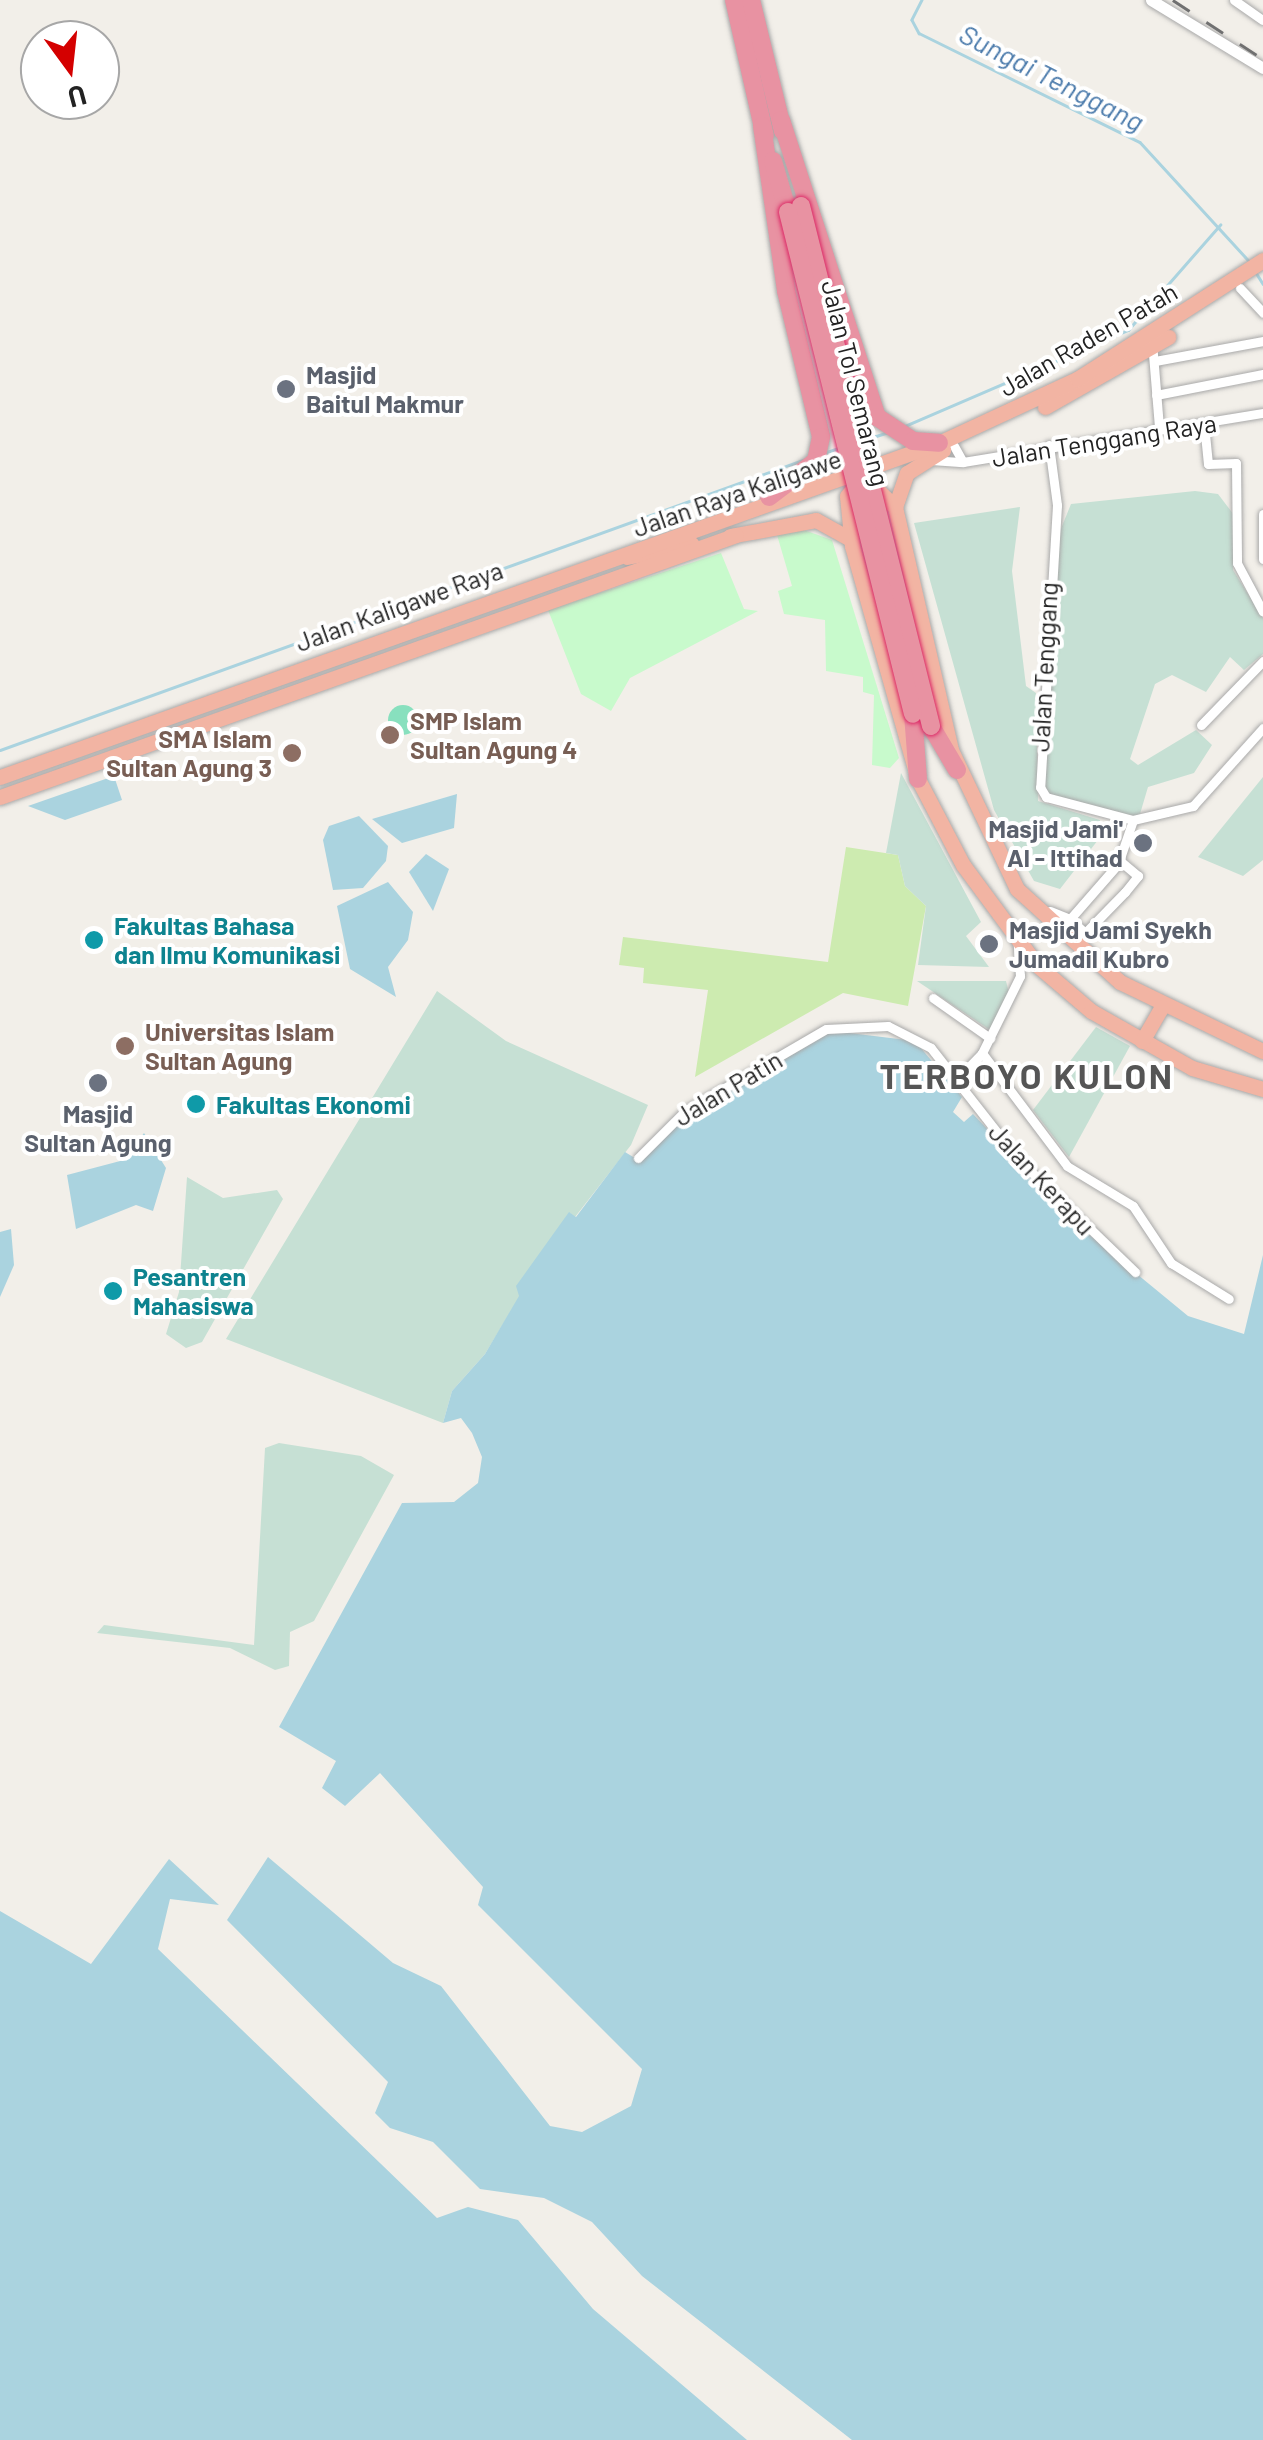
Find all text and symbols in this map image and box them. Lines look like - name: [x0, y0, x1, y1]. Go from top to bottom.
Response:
- water label: Sungai Tenggang: [954, 16, 1150, 138]
- north arrow: [20, 20, 120, 120]
- text: U: [64, 78, 90, 116]
- street label: Jalan Raden Patah: [994, 276, 1182, 402]
- street label: Jalan Tol Semarang: [816, 277, 896, 489]
- place label: Masjid Baitul Makmur: [306, 360, 464, 419]
- marker: Masjid Baitul Makmur: [275, 378, 297, 400]
- street label: Jalan Tenggang Raya: [990, 407, 1218, 473]
- street label: Jalan Raya Kaligawe: [629, 443, 845, 543]
- street label: Jalan Kaligawe Raya: [291, 555, 507, 657]
- street label: Jalan Tenggang: [1025, 581, 1063, 753]
- place label: SMP Islam Sultan Agung 4: [410, 706, 577, 765]
- place label: SMA Islam Sultan Agung 3: [106, 724, 272, 783]
- marker: SMP Islam Sultan Agung 4: [379, 724, 401, 746]
- marker: SMA Islam Sultan Agung 3: [281, 742, 303, 764]
- place label: Masjid Jami' Al - Ittihad: [988, 814, 1123, 873]
- marker: Masjid Jami' Al - Ittihad: [1132, 832, 1154, 854]
- place label: Fakultas Bahasa dan Ilmu Komunikasi: [114, 911, 340, 970]
- place label: Masjid Jami Syekh Jumadil Kubro: [1009, 915, 1212, 974]
- marker: Fakultas Bahasa dan Ilmu Komunikasi: [83, 929, 105, 951]
- marker: Masjid Jami Syekh Jumadil Kubro: [978, 933, 1000, 955]
- place label: Universitas Islam Sultan Agung: [145, 1017, 334, 1076]
- marker: Universitas Islam Sultan Agung: [114, 1035, 136, 1057]
- street label: Jalan Patin: [669, 1044, 787, 1132]
- district label: TERBOYO KULON: [879, 1054, 1175, 1096]
- marker: Masjid Sultan Agung: [87, 1072, 109, 1094]
- place label: Fakultas Ekonomi: [216, 1089, 411, 1119]
- marker: Fakultas Ekonomi: [185, 1093, 207, 1115]
- place label: Masjid Sultan Agung: [24, 1099, 172, 1158]
- street label: Jalan Kerapu: [983, 1117, 1101, 1241]
- place label: Pesantren Mahasiswa: [133, 1262, 254, 1321]
- marker: Pesantren Mahasiswa: [102, 1280, 124, 1302]

